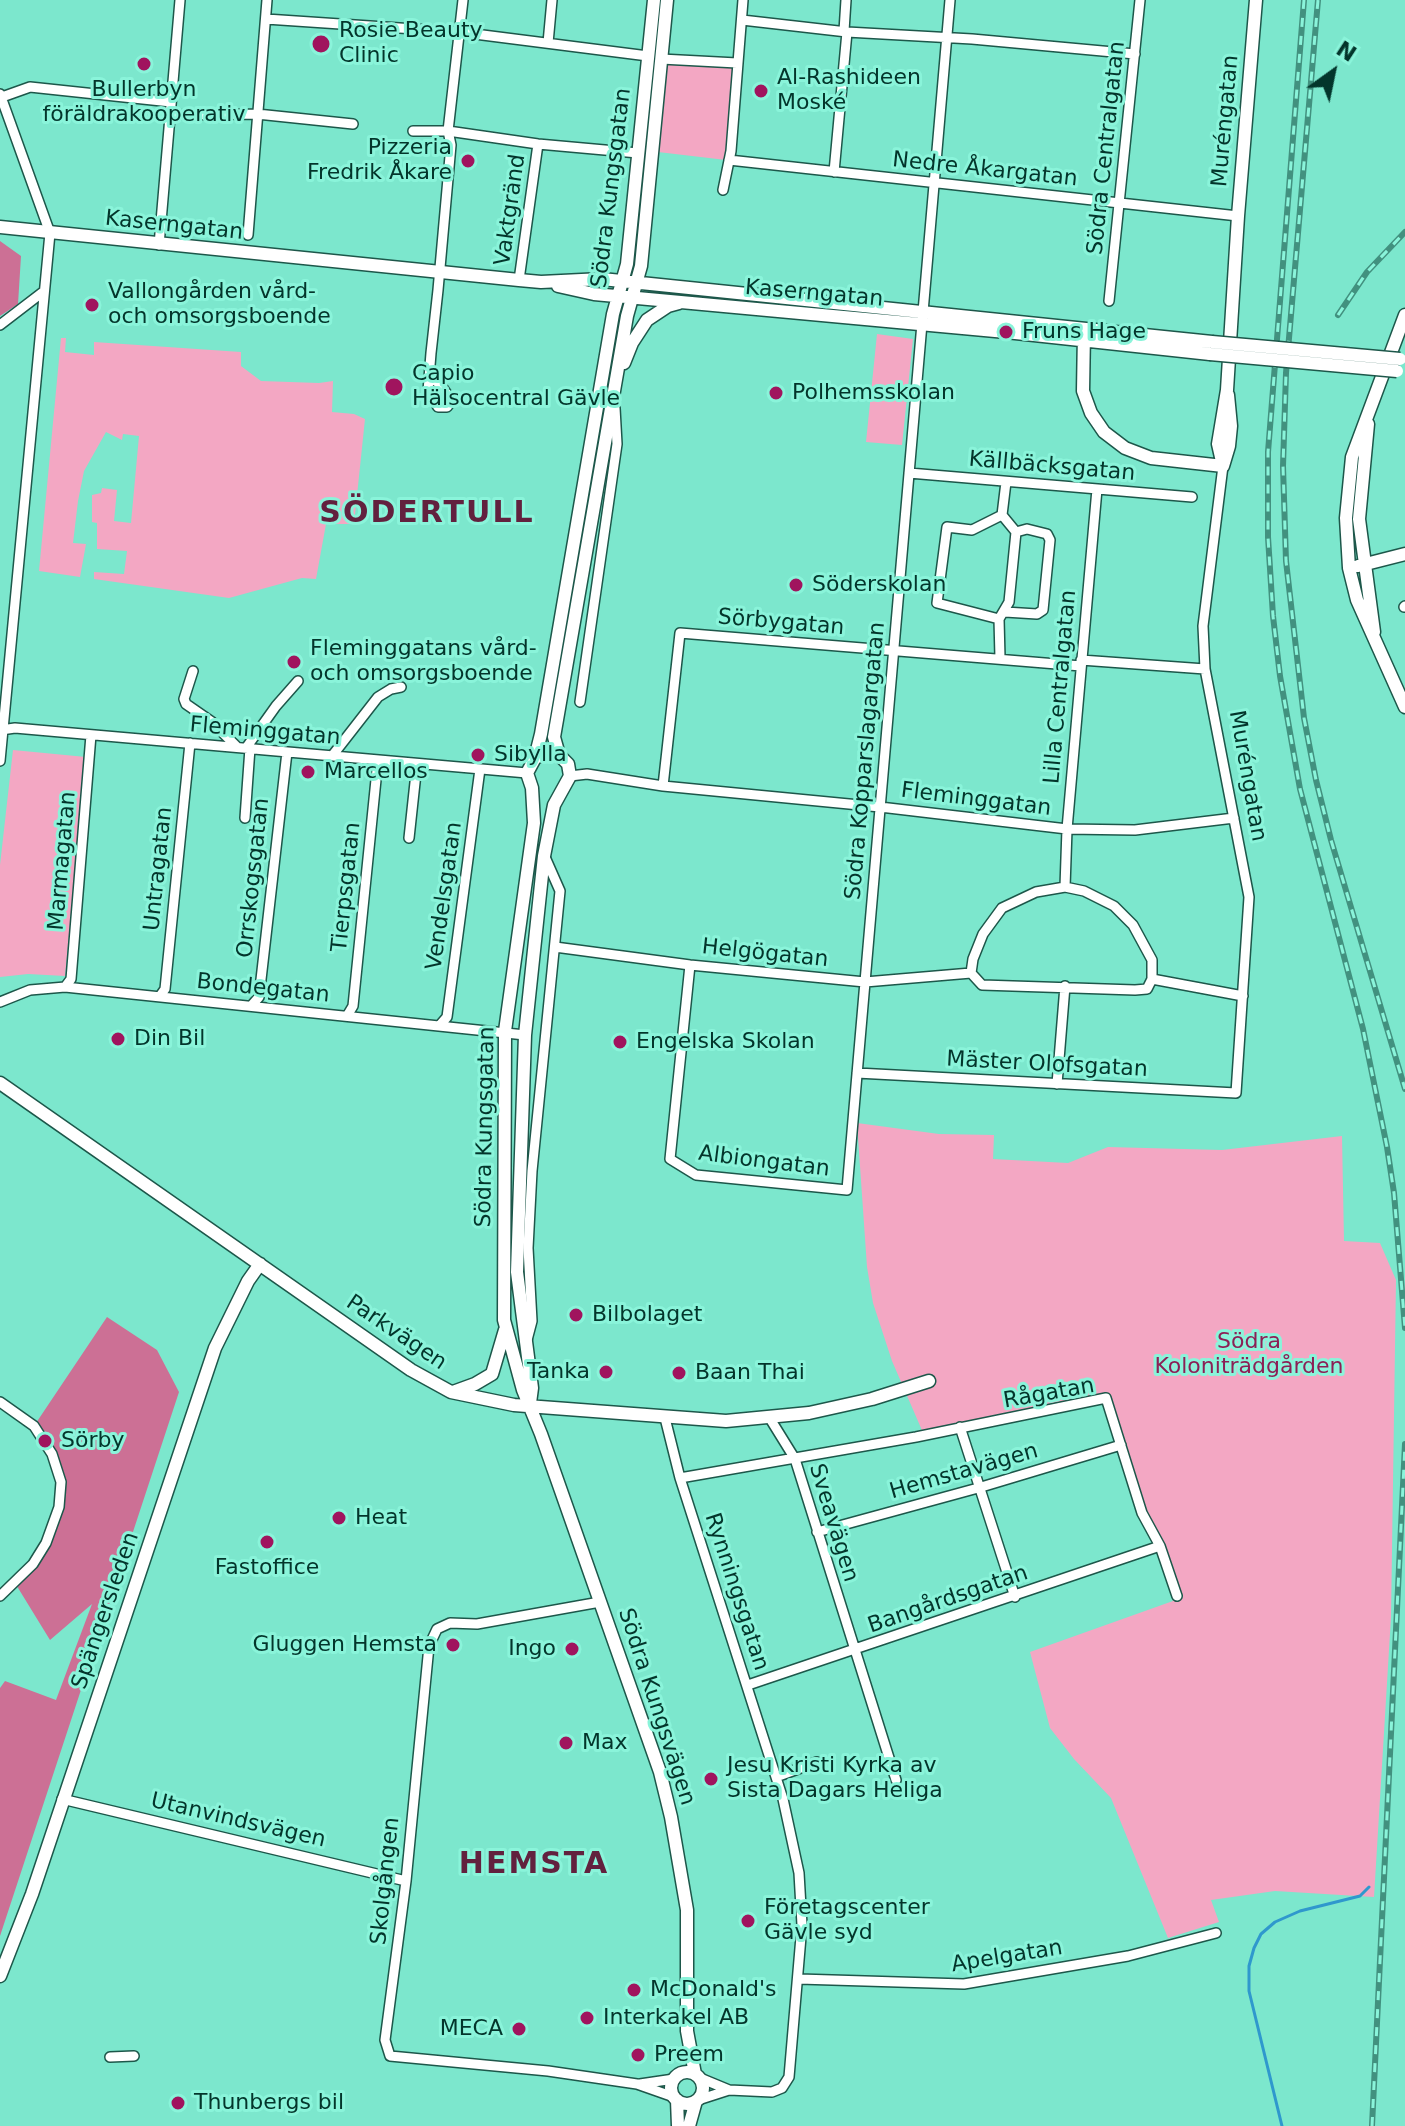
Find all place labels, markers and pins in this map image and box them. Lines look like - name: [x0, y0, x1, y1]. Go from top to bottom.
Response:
- place label: Rosie Beauty Clinic: [339, 18, 483, 70]
- marker: Rosie Beauty Clinic: [310, 33, 332, 55]
- marker: Bullerbyn föräldrakooperativ: [135, 55, 153, 73]
- place label: Al-Rashideen Moské: [777, 65, 921, 116]
- place label: Bullerbyn föräldrakooperativ: [43, 77, 245, 128]
- marker: Al-Rashideen Moské: [752, 82, 770, 100]
- place label: Pizzeria Fredrik Åkare: [307, 135, 452, 186]
- marker: Pizzeria Fredrik Åkare: [459, 152, 477, 170]
- place label: Vallongården vård- och omsorgsboende: [108, 279, 331, 330]
- marker: Vallongården vård- och omsorgsboende: [83, 296, 101, 314]
- place label: Fruns Hage: [1022, 319, 1146, 345]
- marker: Fruns Hage: [997, 323, 1015, 341]
- place label: Capio Hälsocentral Gävle: [412, 361, 620, 412]
- marker: Capio Hälsocentral Gävle: [383, 376, 405, 398]
- place label: Polhemsskolan: [792, 380, 955, 406]
- marker: Polhemsskolan: [767, 384, 785, 402]
- place label: Söderskolan: [812, 572, 946, 598]
- marker: Söderskolan: [787, 576, 805, 594]
- place label: Fleminggatans vård- och omsorgsboende: [310, 636, 537, 688]
- marker: Fleminggatans vård- och omsorgsboende: [285, 653, 303, 671]
- place label: Sibylla: [494, 742, 567, 768]
- marker: Sibylla: [469, 746, 487, 764]
- place label: Marcellos: [324, 759, 428, 785]
- marker: Marcellos: [299, 763, 317, 781]
- place label: Din Bil: [134, 1026, 205, 1052]
- place label: Engelska Skolan: [636, 1029, 815, 1055]
- marker: Din Bil: [109, 1030, 127, 1048]
- marker: Engelska Skolan: [611, 1033, 629, 1051]
- place label: Bilbolaget: [592, 1302, 702, 1328]
- marker: Bilbolaget: [567, 1306, 585, 1324]
- place label: Tanka: [527, 1359, 590, 1385]
- place label: Baan Thai: [695, 1360, 805, 1386]
- marker: Tanka: [597, 1363, 615, 1381]
- marker: Baan Thai: [670, 1364, 688, 1382]
- place label: Sörby: [61, 1428, 124, 1454]
- marker: Sörby: [36, 1432, 54, 1450]
- place label: Heat: [355, 1505, 407, 1531]
- marker: Heat: [330, 1509, 348, 1527]
- marker: Fastoffice: [258, 1533, 276, 1551]
- place label: Fastoffice: [215, 1555, 319, 1581]
- place label: Gluggen Hemsta: [252, 1632, 437, 1658]
- marker: Gluggen Hemsta: [444, 1636, 462, 1654]
- place label: Ingo: [508, 1636, 556, 1662]
- marker: Ingo: [563, 1640, 581, 1658]
- place label: Max: [582, 1730, 627, 1756]
- marker: Max: [557, 1734, 575, 1752]
- place label: Jesu Kristi Kyrka av Sista Dagars Heliga: [727, 1753, 943, 1804]
- marker: Jesu Kristi Kyrka av Sista Dagars Heliga: [702, 1770, 720, 1788]
- place label: Företagscenter Gävle syd: [764, 1895, 930, 1946]
- marker: Företagscenter Gävle syd: [739, 1912, 757, 1930]
- place label: McDonald's: [650, 1977, 776, 2003]
- marker: McDonald's: [625, 1981, 643, 1999]
- place label: Interkakel AB: [603, 2005, 749, 2031]
- marker: Interkakel AB: [578, 2009, 596, 2027]
- place label: MECA: [440, 2016, 503, 2042]
- marker: MECA: [510, 2020, 528, 2038]
- place label: Preem: [654, 2042, 724, 2068]
- marker: Preem: [629, 2046, 647, 2064]
- place label: Thunbergs bil: [194, 2090, 344, 2116]
- marker: Thunbergs bil: [169, 2094, 187, 2112]

